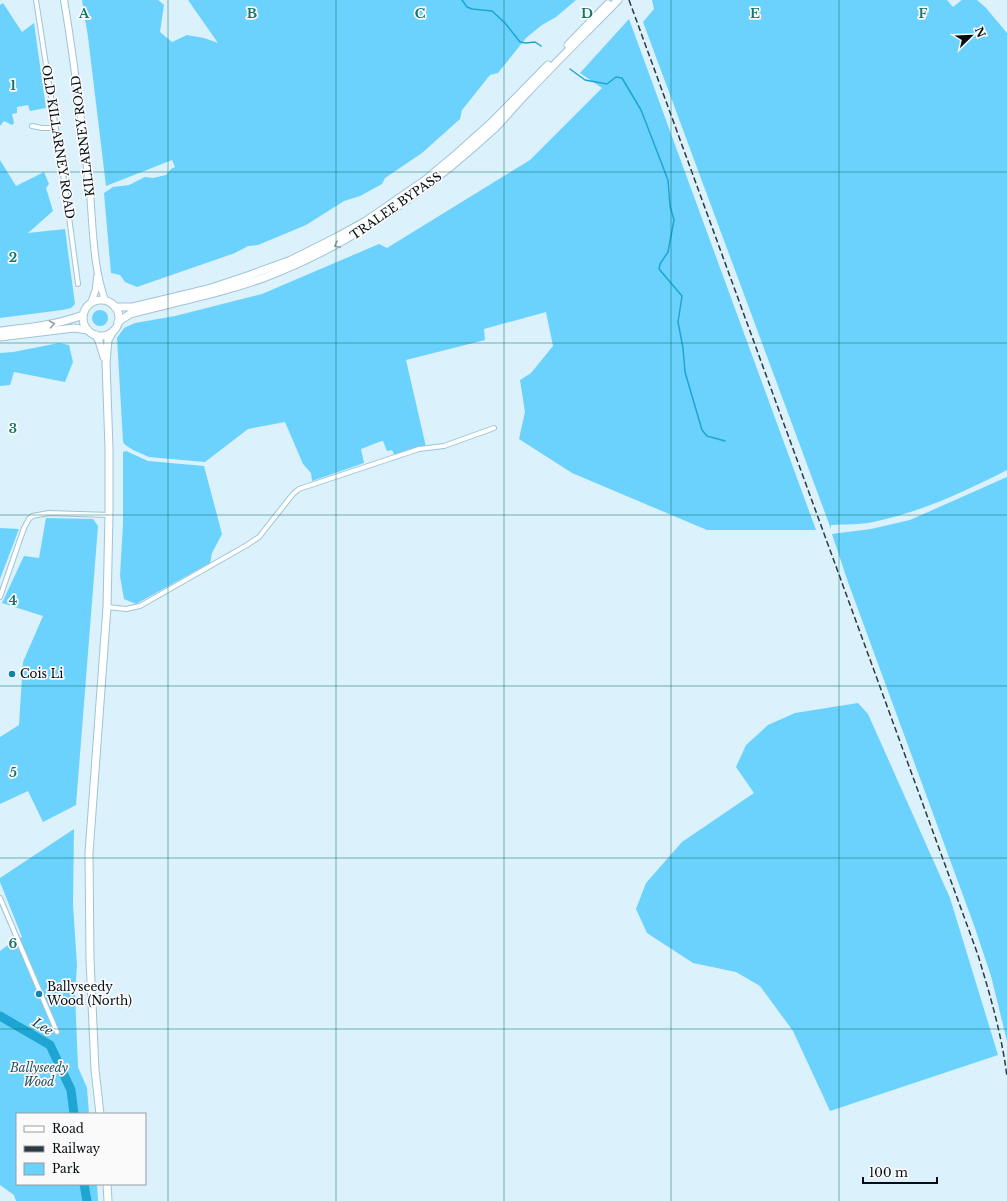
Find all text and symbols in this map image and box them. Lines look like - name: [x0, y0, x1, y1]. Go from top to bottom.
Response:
- text: A: [78, 5, 90, 22]
- text: B: [247, 5, 257, 22]
- text: C: [415, 5, 426, 22]
- text: D: [581, 5, 593, 22]
- text: E: [750, 5, 760, 22]
- text: F: [919, 5, 928, 22]
- north arrow: [951, 16, 991, 56]
- text: N: [972, 25, 989, 40]
- street label: OLD KILLARNEY ROAD: [39, 64, 78, 220]
- street label: KILLARNEY ROAD: [68, 75, 97, 197]
- text: 1: [10, 77, 16, 94]
- street label: TRALEE BYPASS: [347, 168, 444, 243]
- one-way arrow: [333, 240, 341, 248]
- text: 2: [9, 249, 17, 266]
- one-way arrow: [49, 320, 56, 328]
- text: 3: [9, 420, 17, 437]
- text: 4: [9, 592, 18, 609]
- place label: Cois Li: [20, 666, 63, 681]
- marker: Cois Li: [7, 669, 17, 679]
- text: 5: [9, 764, 17, 781]
- text: 6: [9, 935, 18, 952]
- place label: Ballyseedy Wood (North): [46, 979, 132, 1008]
- marker: Ballyseedy Wood (North): [34, 989, 44, 999]
- water label: Lee: [29, 1013, 56, 1039]
- park label: Ballyseedy Wood: [9, 1060, 69, 1089]
- legend: [16, 1113, 146, 1185]
- text: Road: [52, 1121, 84, 1136]
- text: Railway: [52, 1141, 101, 1156]
- scale bar: [863, 1159, 937, 1185]
- text: Park: [52, 1161, 80, 1176]
- text: 100 m: [869, 1165, 908, 1180]

